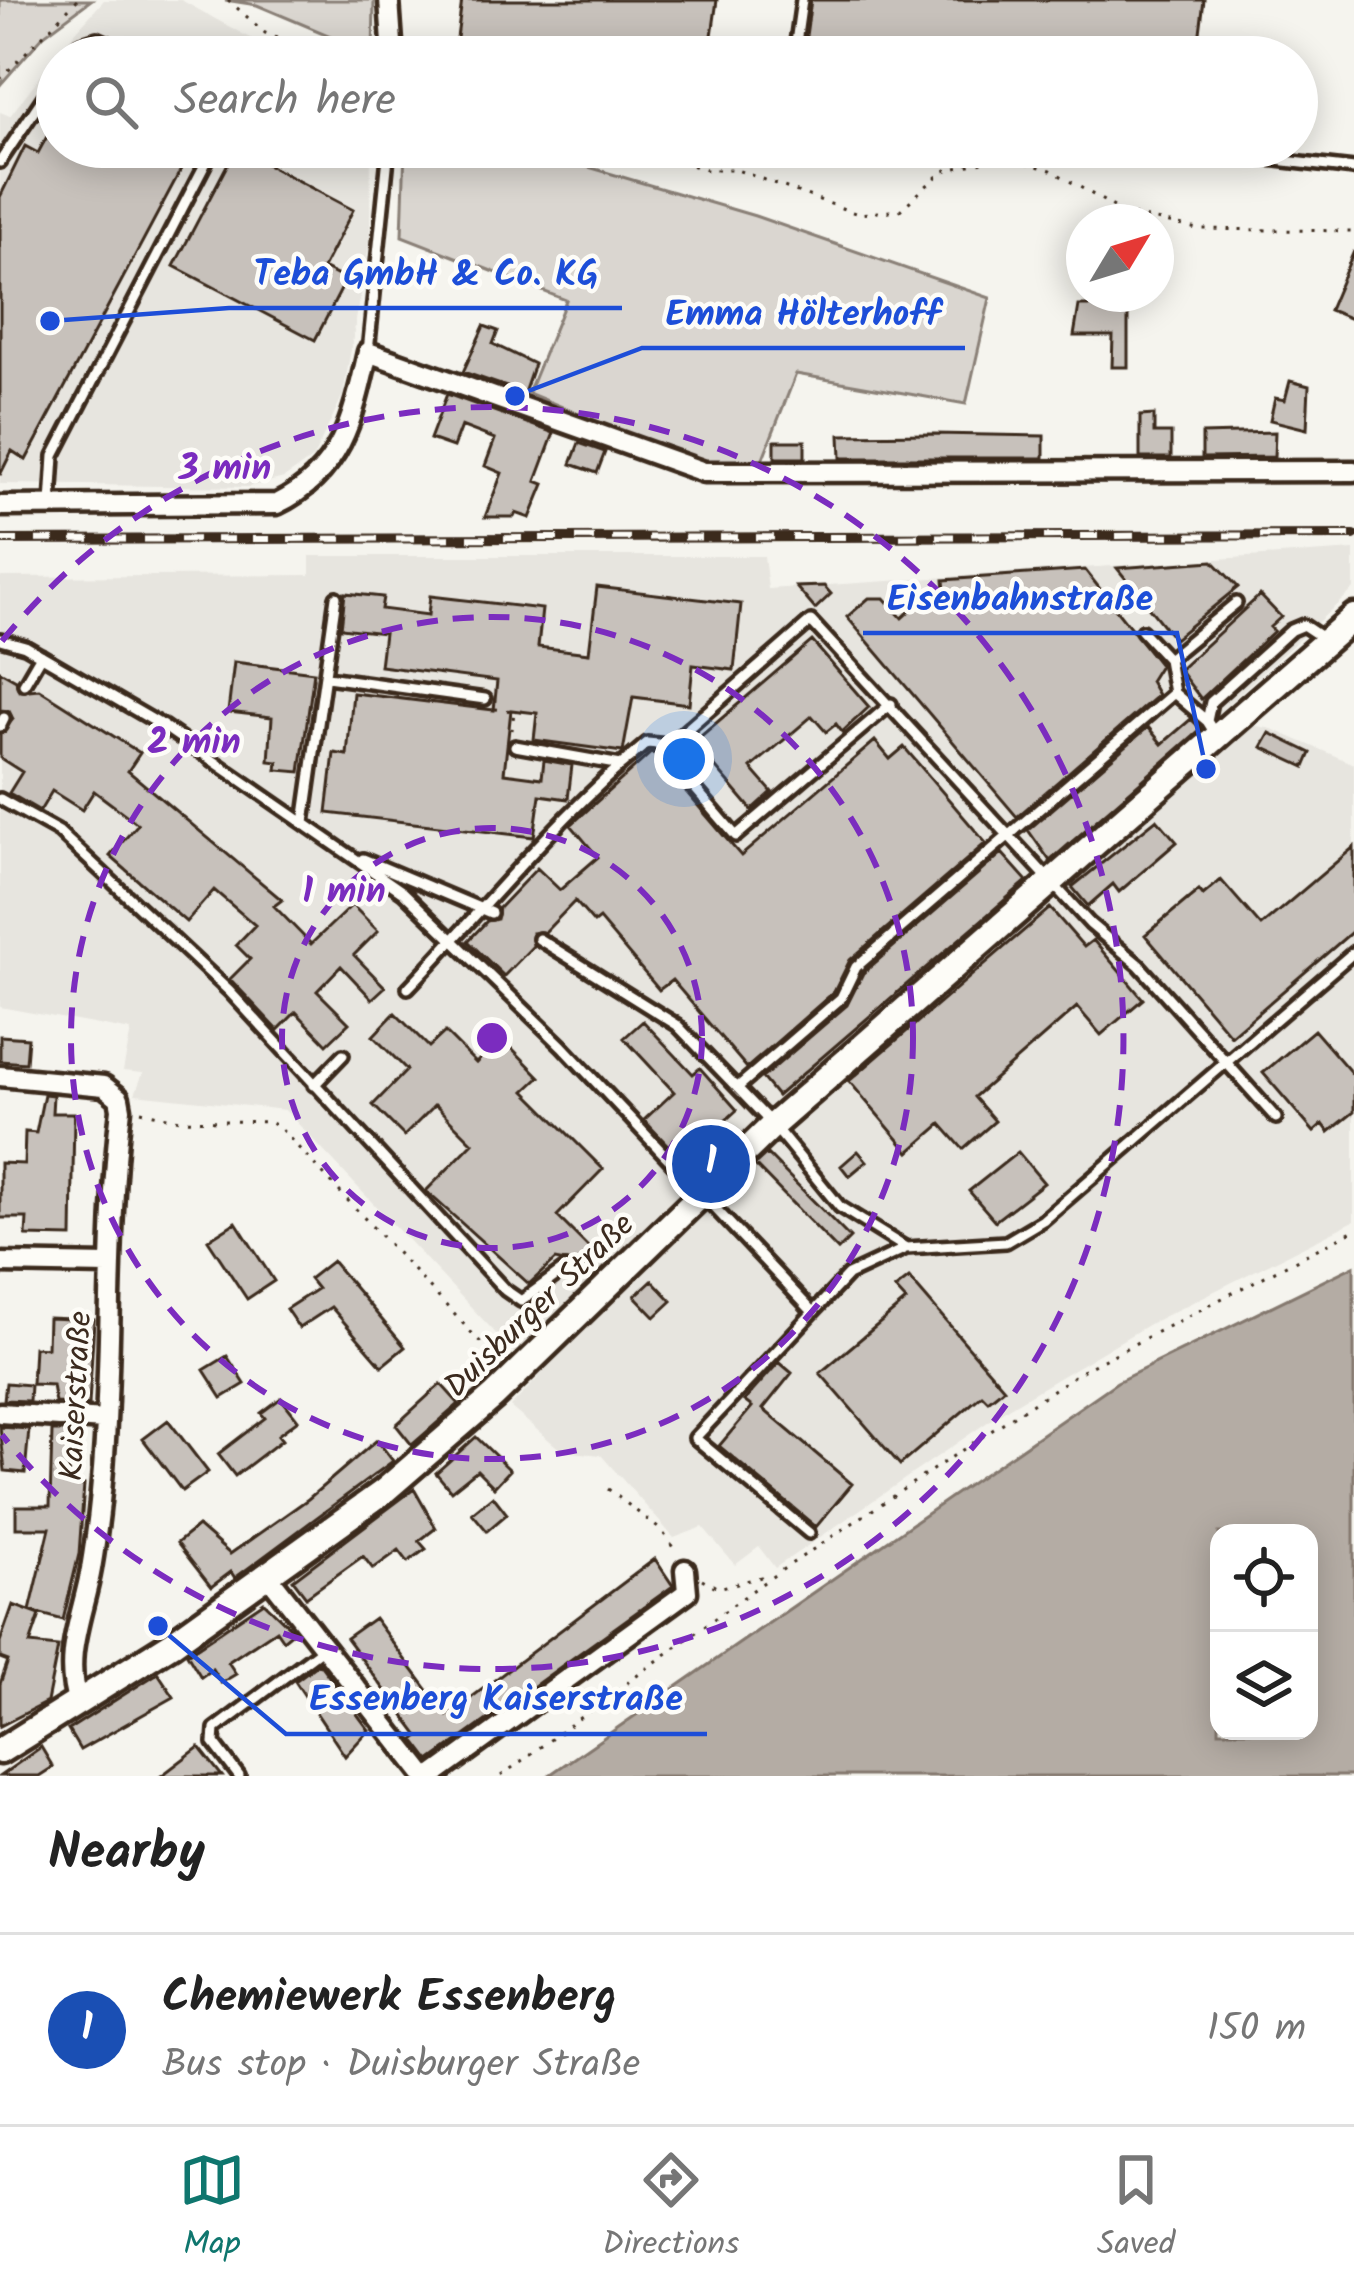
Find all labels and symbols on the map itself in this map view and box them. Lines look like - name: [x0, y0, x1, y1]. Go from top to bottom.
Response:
- north arrow: [1066, 204, 1174, 312]
- callout: Teba GmbH & Co. KG: [229, 236, 622, 308]
- text: Teba GmbH & Co. KG: [254, 247, 598, 304]
- callout: Emma Hölterhoff: [642, 276, 965, 348]
- text: Emma Hölterhoff: [665, 287, 944, 344]
- text: 3 min: [178, 441, 271, 498]
- callout: Eisenbahnstraße: [863, 561, 1177, 633]
- text: Eisenbahnstraße: [887, 572, 1153, 629]
- text: 2 min: [147, 715, 241, 772]
- your location: [654, 729, 714, 789]
- text: 1 min: [302, 864, 386, 921]
- centre of rings: [471, 1017, 513, 1059]
- pin: 1: [672, 1119, 750, 1209]
- street label: Duisburger Straße: [433, 1201, 648, 1412]
- street label: Kaiserstraße: [47, 1310, 108, 1482]
- callout: Essenberg Kaiserstraße: [286, 1662, 707, 1734]
- text: Essenberg Kaiserstraße: [309, 1672, 683, 1729]

